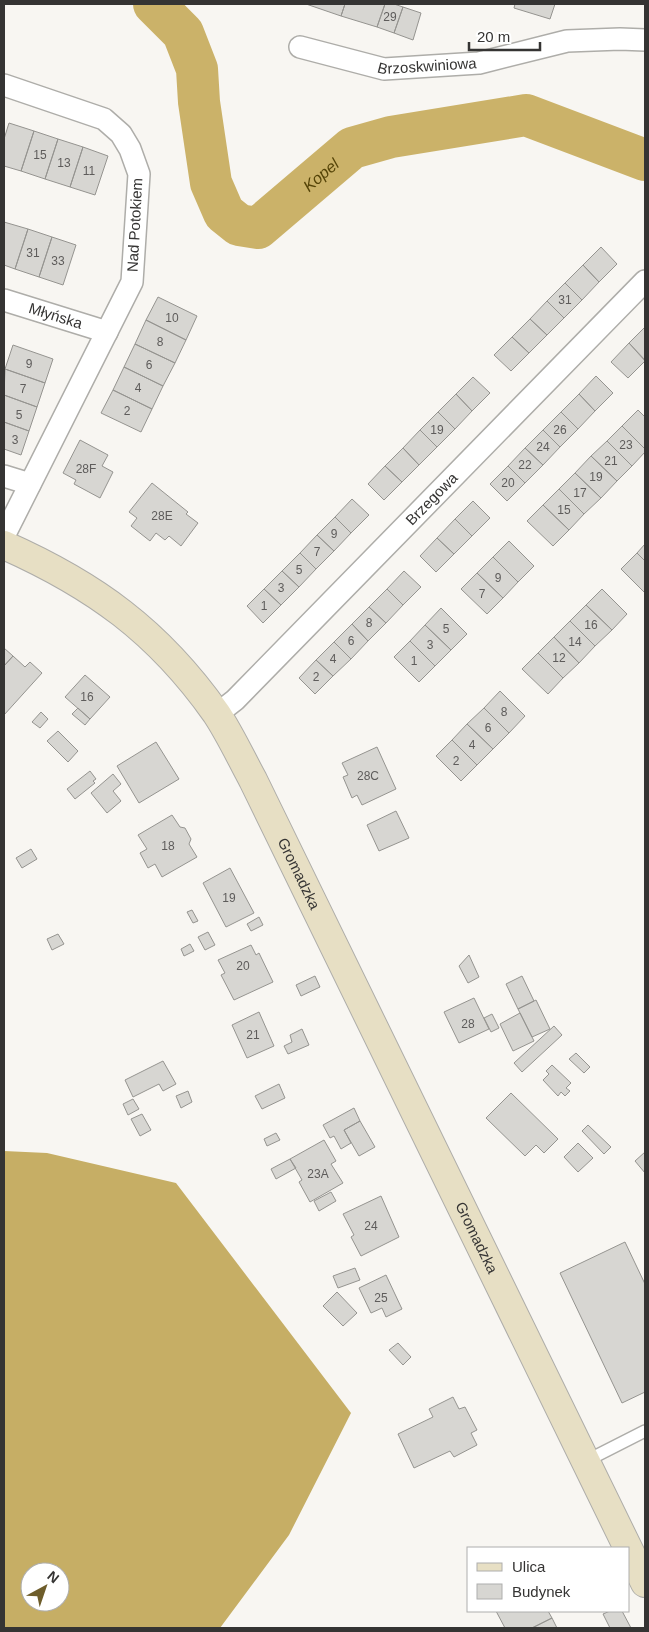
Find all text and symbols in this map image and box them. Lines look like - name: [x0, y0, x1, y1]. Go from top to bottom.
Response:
- house number: 29: [383, 10, 397, 24]
- scale bar: [469, 20, 540, 52]
- text: 20 m: [477, 28, 510, 45]
- street label: Brzoskwiniowa: [376, 54, 478, 78]
- house number: 15: [33, 148, 47, 162]
- water label: Kopel: [300, 155, 342, 195]
- house number: 13: [57, 156, 71, 170]
- house number: 11: [83, 164, 96, 178]
- street label: Nad Potokiem: [124, 177, 145, 272]
- house number: 31: [26, 246, 40, 260]
- house number: 33: [51, 254, 65, 268]
- house number: 31: [558, 293, 572, 307]
- street label: Młyńska: [27, 299, 85, 332]
- house number: 10: [165, 311, 179, 325]
- house number: 8: [157, 335, 164, 349]
- house number: 9: [26, 357, 33, 371]
- house number: 6: [146, 358, 153, 372]
- house number: 4: [135, 381, 142, 395]
- house number: 7: [20, 382, 27, 396]
- house number: 2: [124, 404, 131, 418]
- house number: 5: [16, 408, 23, 422]
- house number: 19: [430, 423, 444, 437]
- house number: 26: [553, 423, 567, 437]
- house number: 3: [12, 433, 19, 447]
- house number: 23: [619, 438, 633, 452]
- house number: 24: [536, 440, 550, 454]
- house number: 21: [604, 454, 618, 468]
- house number: 22: [518, 458, 532, 472]
- house number: 28F: [76, 462, 96, 476]
- street label: Brzegowa: [402, 468, 461, 528]
- house number: 19: [589, 470, 603, 484]
- house number: 20: [501, 476, 515, 490]
- house number: 17: [573, 486, 587, 500]
- house number: 15: [557, 503, 571, 517]
- house number: 28E: [151, 509, 173, 523]
- house number: 9: [331, 527, 338, 541]
- house number: 7: [314, 545, 321, 559]
- house number: 5: [296, 563, 303, 577]
- house number: 9: [495, 571, 502, 585]
- house number: 3: [278, 581, 285, 595]
- house number: 7: [479, 587, 486, 601]
- house number: 1: [261, 599, 268, 613]
- house number: 8: [366, 616, 373, 630]
- house number: 16: [584, 618, 598, 632]
- house number: 5: [443, 622, 450, 636]
- house number: 6: [348, 634, 355, 648]
- house number: 14: [568, 635, 582, 649]
- house number: 3: [427, 638, 434, 652]
- house number: 12: [552, 651, 566, 665]
- house number: 4: [330, 652, 337, 666]
- house number: 1: [411, 654, 418, 668]
- house number: 2: [313, 670, 320, 684]
- house number: 16: [80, 690, 94, 704]
- house number: 8: [501, 705, 508, 719]
- house number: 6: [485, 721, 492, 735]
- house number: 4: [469, 738, 476, 752]
- house number: 2: [453, 754, 460, 768]
- house number: 28C: [357, 769, 379, 783]
- street label: Gromadzka: [275, 835, 324, 913]
- house number: 18: [161, 839, 175, 853]
- house number: 19: [222, 891, 236, 905]
- house number: 20: [236, 959, 250, 973]
- house number: 28: [461, 1017, 475, 1031]
- house number: 21: [246, 1028, 260, 1042]
- house number: 23A: [307, 1167, 329, 1181]
- street label: Gromadzka: [452, 1199, 502, 1277]
- house number: 24: [364, 1219, 378, 1233]
- house number: 25: [374, 1291, 388, 1305]
- legend: [467, 1547, 629, 1612]
- text: Ulica: [512, 1558, 546, 1575]
- north arrow: [20, 1562, 70, 1612]
- text: N: [44, 1568, 62, 1586]
- text: Budynek: [512, 1583, 571, 1600]

